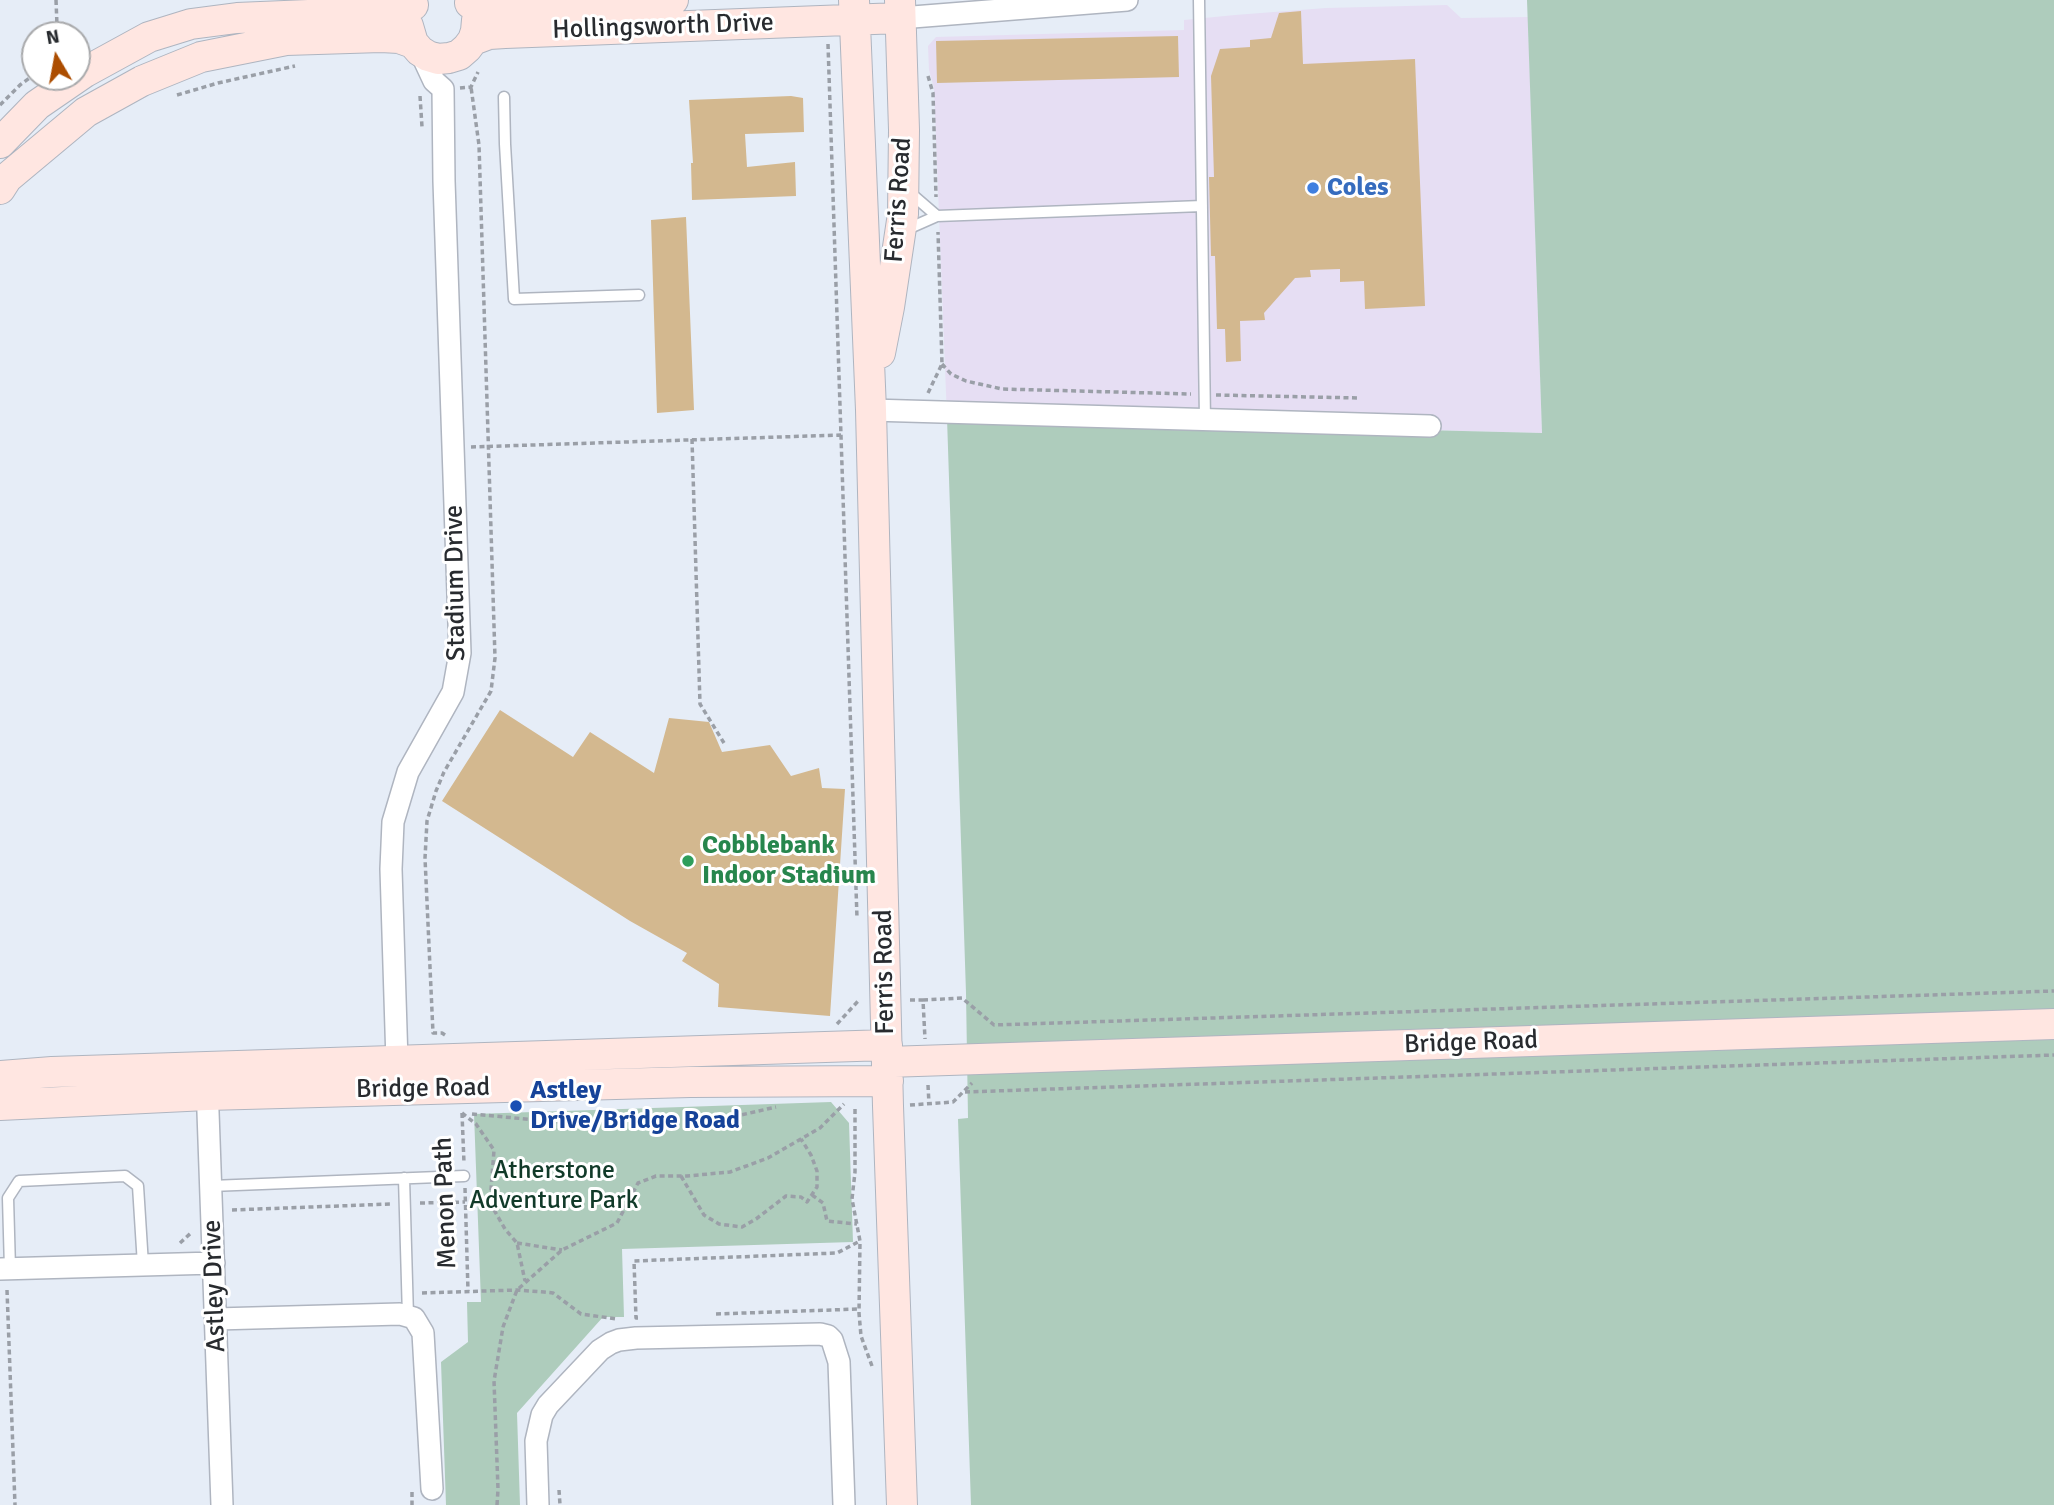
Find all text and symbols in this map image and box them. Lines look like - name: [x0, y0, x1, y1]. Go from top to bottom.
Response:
- street label: Hollingsworth Drive: [552, 8, 774, 46]
- north arrow: [21, 21, 91, 91]
- text: N: [44, 24, 61, 50]
- street label: Ferris Road: [879, 136, 919, 264]
- place label: Coles: [1327, 172, 1389, 204]
- marker: Coles: [1305, 180, 1321, 196]
- street label: Stadium Drive: [439, 505, 473, 661]
- place label: Cobblebank Indoor Stadium: [702, 830, 876, 892]
- marker: Cobblebank Indoor Stadium: [680, 853, 696, 869]
- street label: Ferris Road: [868, 909, 902, 1035]
- street label: Bridge Road: [1403, 1025, 1539, 1061]
- street label: Bridge Road: [356, 1072, 490, 1106]
- place label: Astley Drive/Bridge Road: [530, 1075, 740, 1136]
- marker: Astley Drive/Bridge Road: [508, 1098, 524, 1114]
- street label: Menon Path: [428, 1137, 464, 1269]
- park label: Atherstone Adventure Park: [469, 1155, 639, 1216]
- street label: Astley Drive: [197, 1219, 233, 1353]

